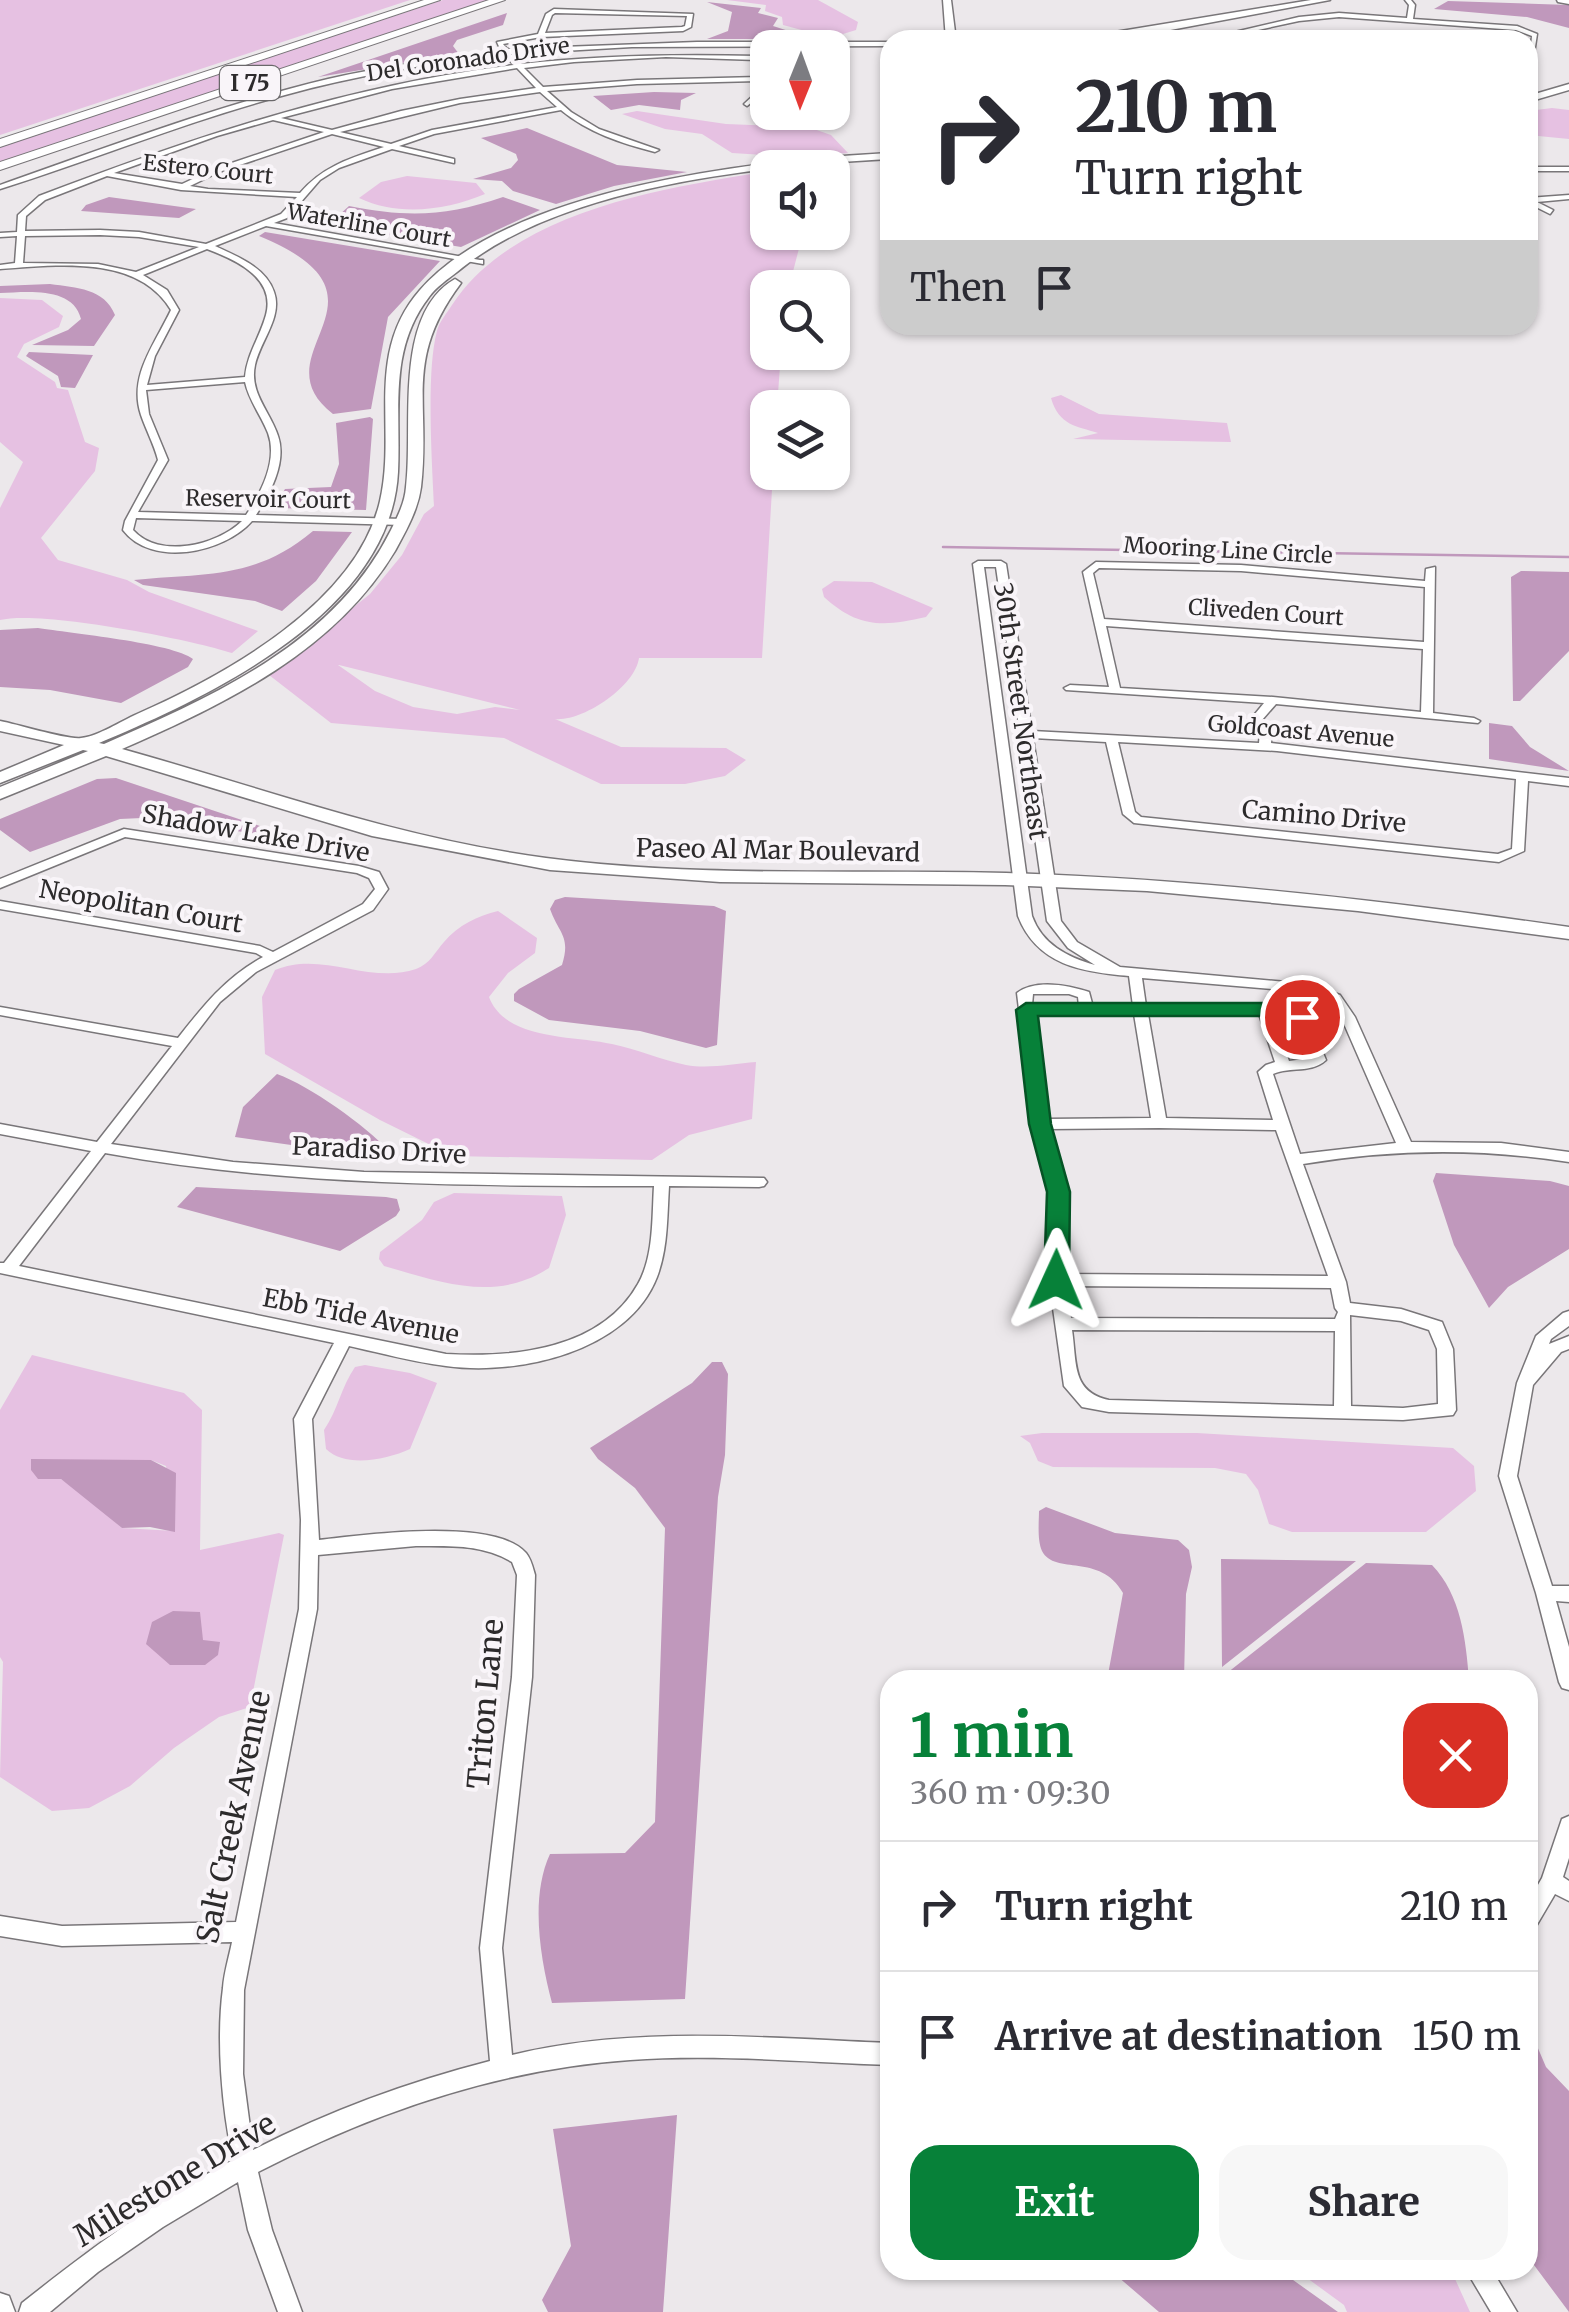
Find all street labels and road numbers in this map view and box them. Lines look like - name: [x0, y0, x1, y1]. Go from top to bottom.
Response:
- street label: Del Coronado Drive: [365, 31, 571, 87]
- road number: I 75: [220, 66, 280, 100]
- street label: Estero Court: [141, 148, 275, 190]
- street label: Waterline Court: [284, 197, 454, 253]
- street label: Reservoir Court: [185, 484, 352, 514]
- street label: Mooring Line Circle: [1123, 531, 1333, 569]
- street label: 30th Street Northeast: [987, 580, 1055, 842]
- street label: Cliveden Court: [1187, 593, 1345, 631]
- street label: Goldcoast Avenue: [1207, 709, 1395, 753]
- street label: Camino Drive: [1241, 793, 1407, 839]
- street label: Shadow Lake Drive: [140, 797, 372, 869]
- street label: Paseo Al Mar Boulevard: [636, 832, 920, 868]
- street label: Neopolitan Court: [37, 872, 245, 940]
- street label: Paradiso Drive: [291, 1129, 467, 1171]
- street label: Ebb Tide Avenue: [260, 1281, 462, 1351]
- street label: Triton Lane: [459, 1617, 511, 1790]
- street label: Salt Creek Avenue: [188, 1687, 278, 1947]
- street label: Milestone Drive: [67, 2104, 282, 2254]

